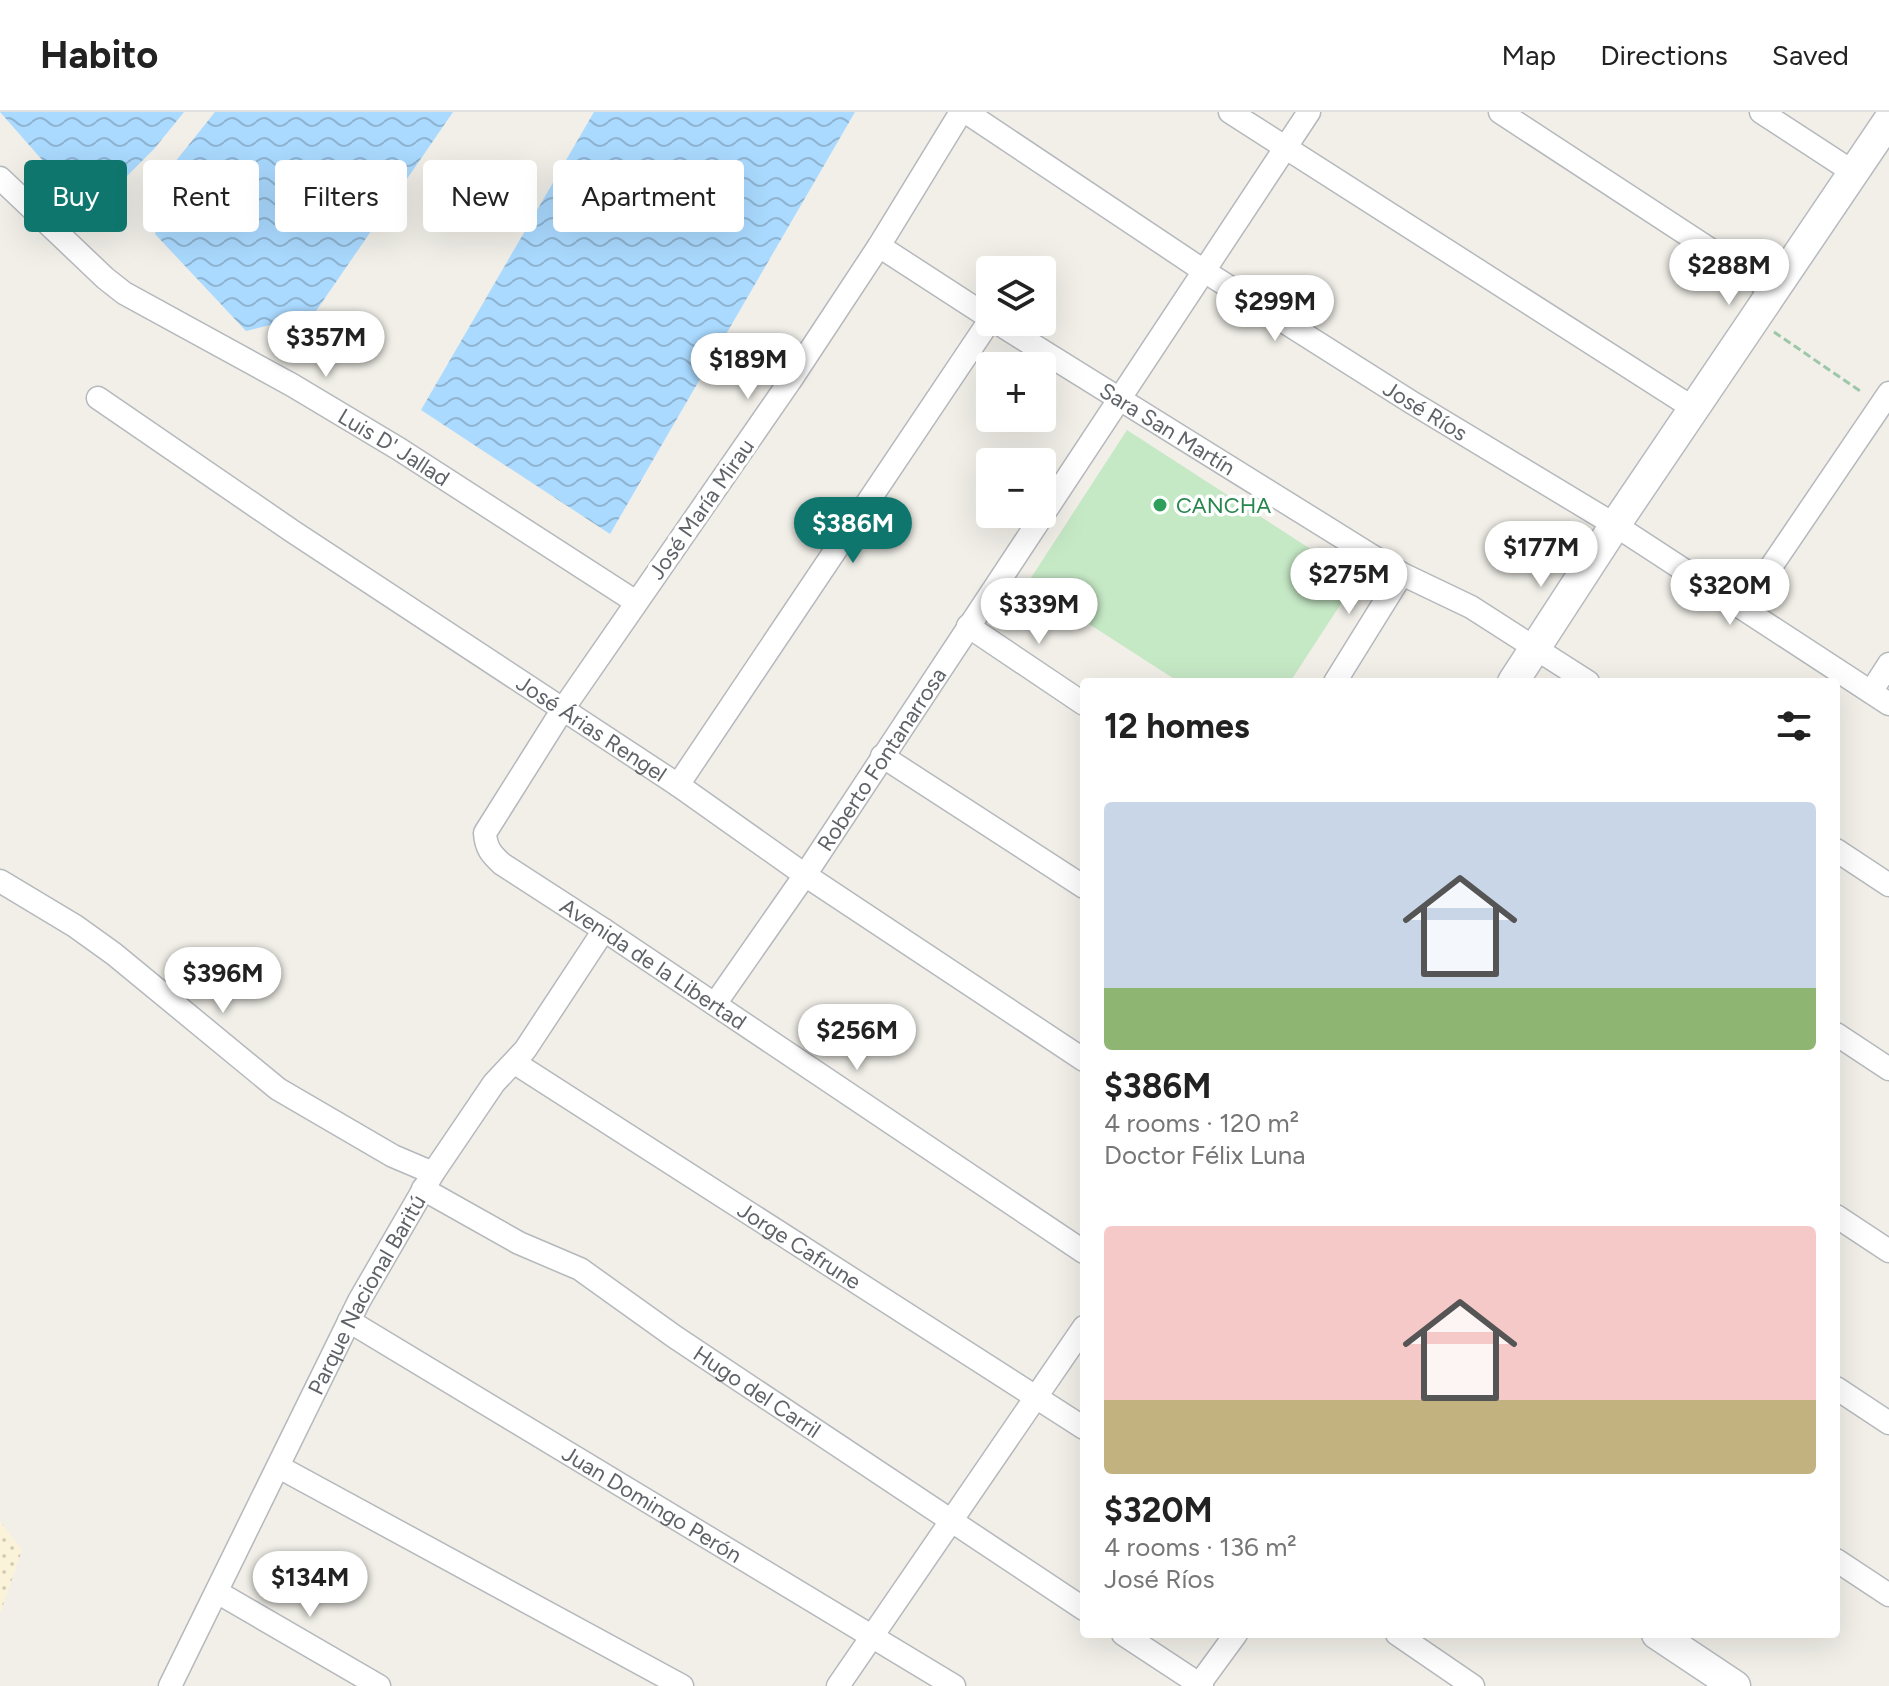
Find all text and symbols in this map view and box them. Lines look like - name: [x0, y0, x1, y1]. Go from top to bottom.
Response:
- text: Habito: [40, 32, 158, 78]
- text: Map: [1502, 38, 1556, 72]
- text: Directions: [1600, 38, 1728, 72]
- text: Saved: [1772, 38, 1849, 72]
- chip: Buy: [24, 160, 127, 232]
- chip: Rent: [143, 160, 259, 232]
- chip: Filters: [275, 160, 407, 232]
- chip: New: [423, 160, 537, 232]
- chip: Apartment: [553, 160, 744, 232]
- pin: $288M: [1673, 239, 1785, 307]
- text: $288M: [1687, 249, 1771, 281]
- map controls: [976, 256, 1056, 528]
- button: layers: [976, 256, 1056, 336]
- pin: $299M: [1219, 275, 1331, 343]
- text: $299M: [1234, 285, 1316, 317]
- pin: $357M: [270, 311, 382, 379]
- text: $357M: [286, 321, 366, 353]
- pin: $189M: [692, 333, 804, 401]
- text: $189M: [709, 343, 787, 375]
- button: +: [976, 352, 1056, 432]
- street label: José Ríos: [1378, 375, 1472, 447]
- street label: Sara San Martín: [1095, 377, 1240, 481]
- street label: Luis D' Jallad: [333, 403, 454, 492]
- street label: José María Mirau: [643, 434, 760, 585]
- button: −: [976, 448, 1056, 528]
- place label: CANCHA: [1176, 492, 1271, 519]
- marker: CANCHA: [1151, 496, 1169, 514]
- pin: $386M: [797, 497, 909, 565]
- text: $386M: [812, 507, 894, 539]
- pin: $177M: [1485, 521, 1597, 589]
- text: $177M: [1503, 531, 1579, 563]
- pin: $275M: [1293, 548, 1405, 616]
- text: $275M: [1308, 558, 1390, 590]
- pin: $320M: [1674, 559, 1786, 627]
- text: $320M: [1688, 569, 1772, 601]
- pin: $339M: [983, 578, 1095, 646]
- text: $339M: [999, 588, 1079, 620]
- street label: Roberto Fontanarrosa: [812, 663, 952, 856]
- street label: José Árias Rengel: [511, 670, 672, 788]
- icon: filters: [1772, 704, 1816, 748]
- text: 12 homes: [1104, 706, 1250, 747]
- icon: home: [1388, 854, 1532, 998]
- street label: Avenida de la Libertad: [555, 892, 751, 1036]
- pin: $396M: [167, 947, 279, 1015]
- text: $396M: [182, 957, 264, 989]
- pin: $256M: [801, 1004, 913, 1072]
- text: $256M: [816, 1014, 898, 1046]
- text: $386M: [1104, 1066, 1211, 1107]
- text: 4 rooms · 120 m²: [1104, 1107, 1299, 1139]
- text: Doctor Félix Luna: [1104, 1139, 1306, 1171]
- street label: Parque Nacional Baritú: [302, 1190, 432, 1399]
- street label: Jorge Cafrune: [733, 1196, 866, 1295]
- icon: home: [1388, 1278, 1532, 1422]
- street label: Hugo del Carril: [688, 1340, 826, 1444]
- street label: Juan Domingo Perón: [557, 1440, 746, 1569]
- text: $320M: [1104, 1490, 1213, 1531]
- text: 4 rooms · 136 m²: [1104, 1531, 1297, 1563]
- pin: $134M: [254, 1551, 366, 1619]
- text: $134M: [271, 1561, 349, 1593]
- text: José Ríos: [1104, 1563, 1215, 1595]

